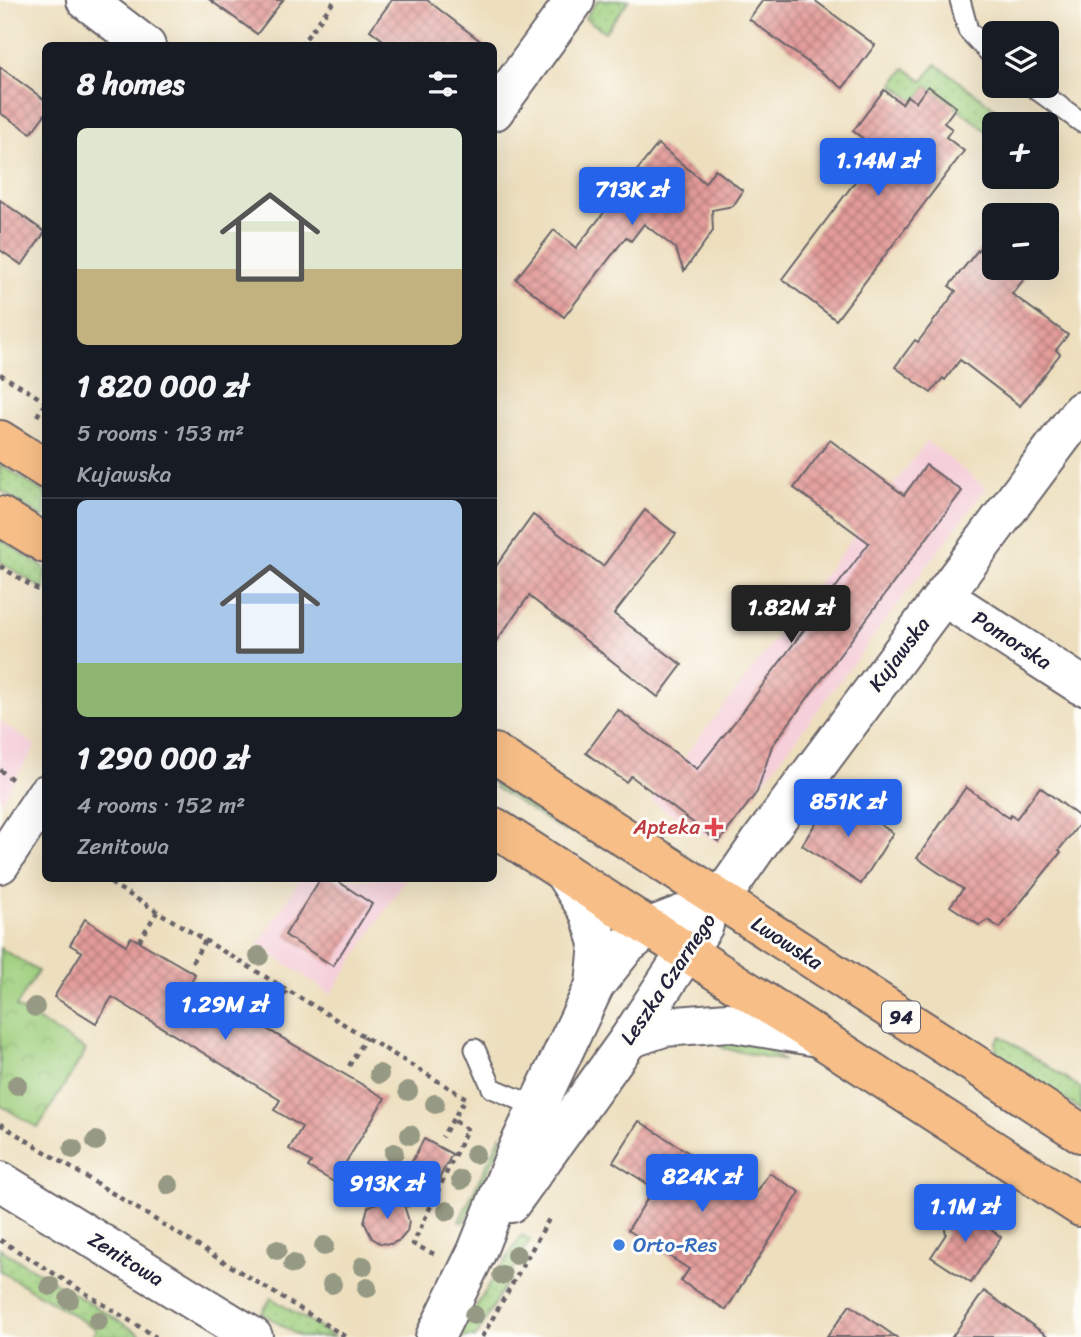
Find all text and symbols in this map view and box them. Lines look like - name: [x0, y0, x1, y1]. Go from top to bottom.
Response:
- map controls: [982, 21, 1059, 280]
- button: layers: [982, 21, 1059, 98]
- text: 8 homes: [77, 57, 185, 111]
- icon: filters: [424, 65, 462, 103]
- button: +: [982, 112, 1059, 189]
- pin: 1.14M zł: [806, 138, 950, 198]
- text: 1.14M zł: [836, 140, 920, 181]
- pin: 713K zł: [567, 168, 697, 227]
- text: 713K zł: [595, 169, 669, 210]
- icon: home: [207, 174, 333, 300]
- button: −: [982, 203, 1059, 280]
- text: 1 820 000 zł: [77, 359, 249, 413]
- text: 5 rooms · 153 m²: [77, 413, 244, 454]
- text: Kujawska: [77, 454, 171, 495]
- icon: home: [207, 546, 333, 672]
- pin: 1.82M zł: [719, 586, 863, 645]
- text: 1.82M zł: [747, 587, 835, 628]
- street label: Pomorska: [964, 600, 1060, 680]
- street label: Kujawska: [858, 608, 940, 700]
- text: 1 290 000 zł: [77, 731, 249, 785]
- pin: 851K zł: [783, 780, 913, 839]
- text: 851K zł: [810, 781, 886, 822]
- text: 4 rooms · 152 m²: [77, 785, 245, 826]
- place label: Apteka: [632, 808, 700, 846]
- marker: Apteka: [706, 819, 722, 835]
- text: Zenitowa: [77, 826, 169, 867]
- street label: Leszka Czarnego: [609, 905, 727, 1053]
- street label: Lwowska: [743, 905, 831, 981]
- pin: 1.29M zł: [153, 982, 297, 1042]
- text: 1.29M zł: [181, 984, 269, 1025]
- road number: 94: [882, 1001, 920, 1032]
- pin: 824K zł: [637, 1154, 767, 1214]
- text: 824K zł: [662, 1156, 742, 1197]
- pin: 913K zł: [322, 1162, 452, 1221]
- text: 913K zł: [349, 1163, 425, 1204]
- pin: 1.1M zł: [900, 1184, 1030, 1244]
- text: 1.1M zł: [930, 1186, 1000, 1227]
- street label: Zenitowa: [80, 1221, 172, 1298]
- place label: Orto-Res: [633, 1226, 717, 1264]
- marker: Orto-Res: [611, 1237, 627, 1253]

